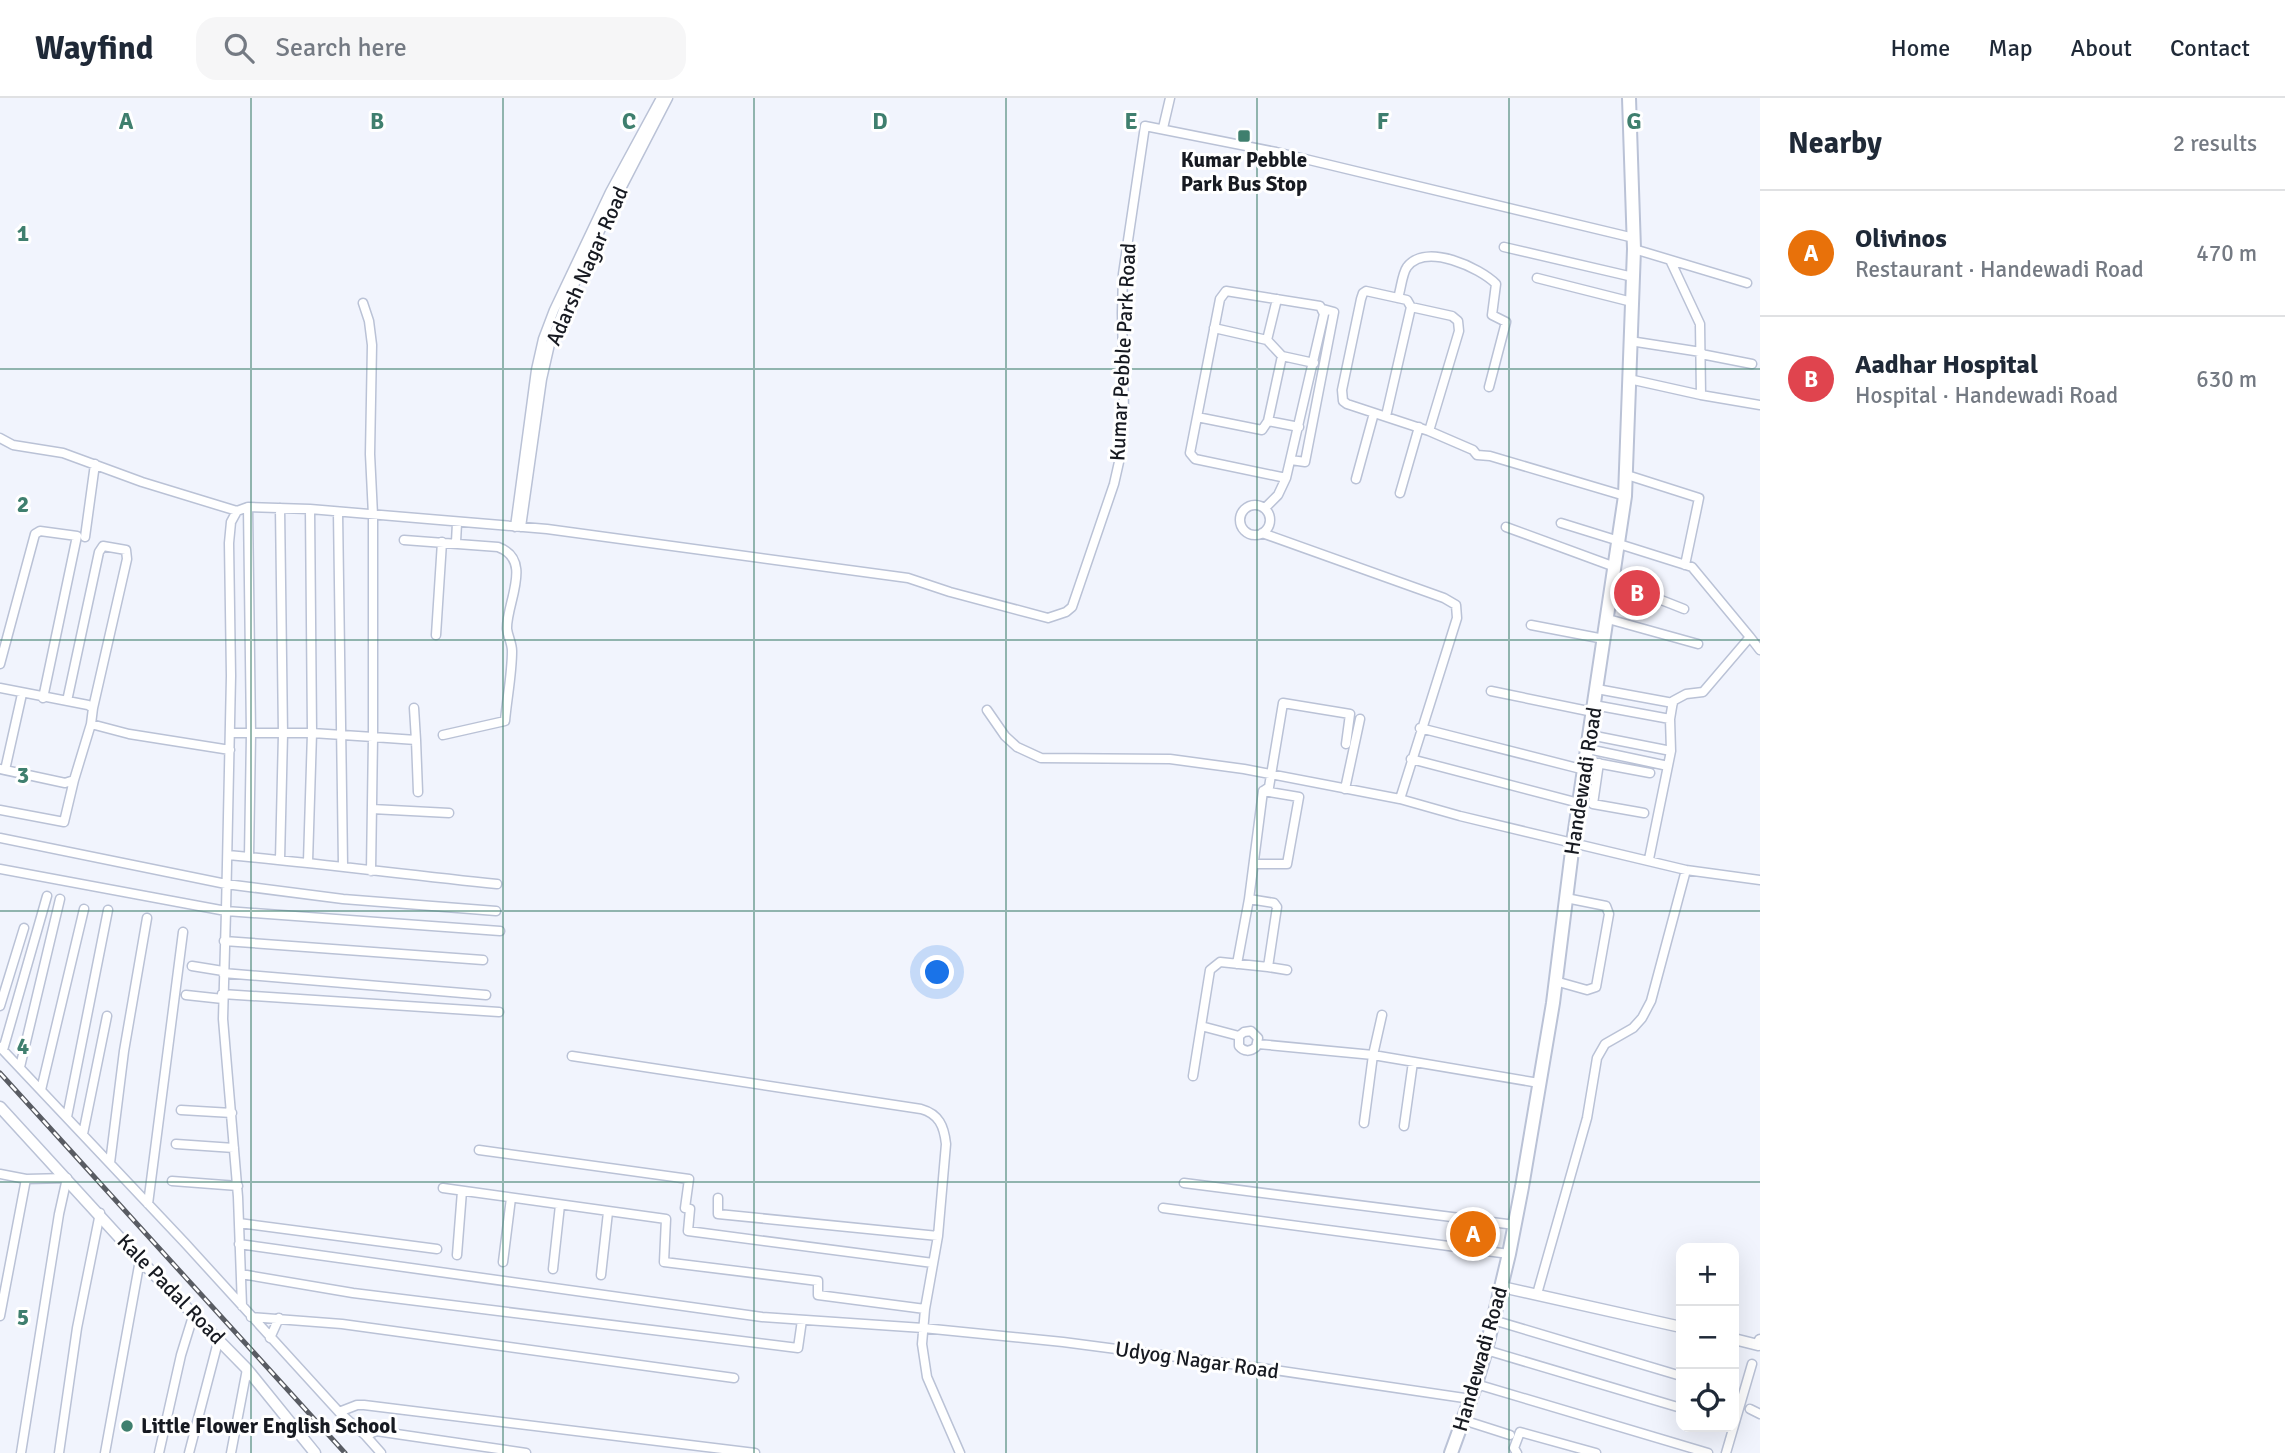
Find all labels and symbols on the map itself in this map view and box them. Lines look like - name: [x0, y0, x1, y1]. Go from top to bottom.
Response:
- text: A: [119, 107, 134, 136]
- text: B: [370, 107, 384, 136]
- text: C: [622, 107, 636, 136]
- text: D: [872, 107, 888, 136]
- text: E: [1124, 107, 1138, 136]
- text: F: [1377, 107, 1389, 136]
- text: G: [1626, 107, 1642, 136]
- marker: Kumar Pebble Park Bus Stop: [1236, 128, 1252, 144]
- place label: Kumar Pebble Park Bus Stop: [1181, 147, 1307, 197]
- street label: Adarsh Nagar Road: [540, 182, 634, 350]
- text: 1: [17, 219, 29, 248]
- street label: Kumar Pebble Park Road: [1104, 242, 1142, 462]
- text: 2: [17, 490, 29, 519]
- pin: B: [1614, 567, 1660, 619]
- street label: Handewadi Road: [1558, 705, 1608, 857]
- text: 3: [17, 761, 29, 790]
- your location: [920, 955, 954, 989]
- text: 4: [17, 1032, 29, 1061]
- pin: A: [1450, 1208, 1496, 1260]
- street label: Kale Padal Road: [112, 1228, 230, 1350]
- street label: Handewadi Road: [1447, 1284, 1513, 1434]
- text: 5: [17, 1303, 29, 1332]
- street label: Udyog Nagar Road: [1113, 1336, 1281, 1384]
- place label: Little Flower English School: [141, 1413, 397, 1439]
- marker: Little Flower English School: [119, 1418, 135, 1434]

